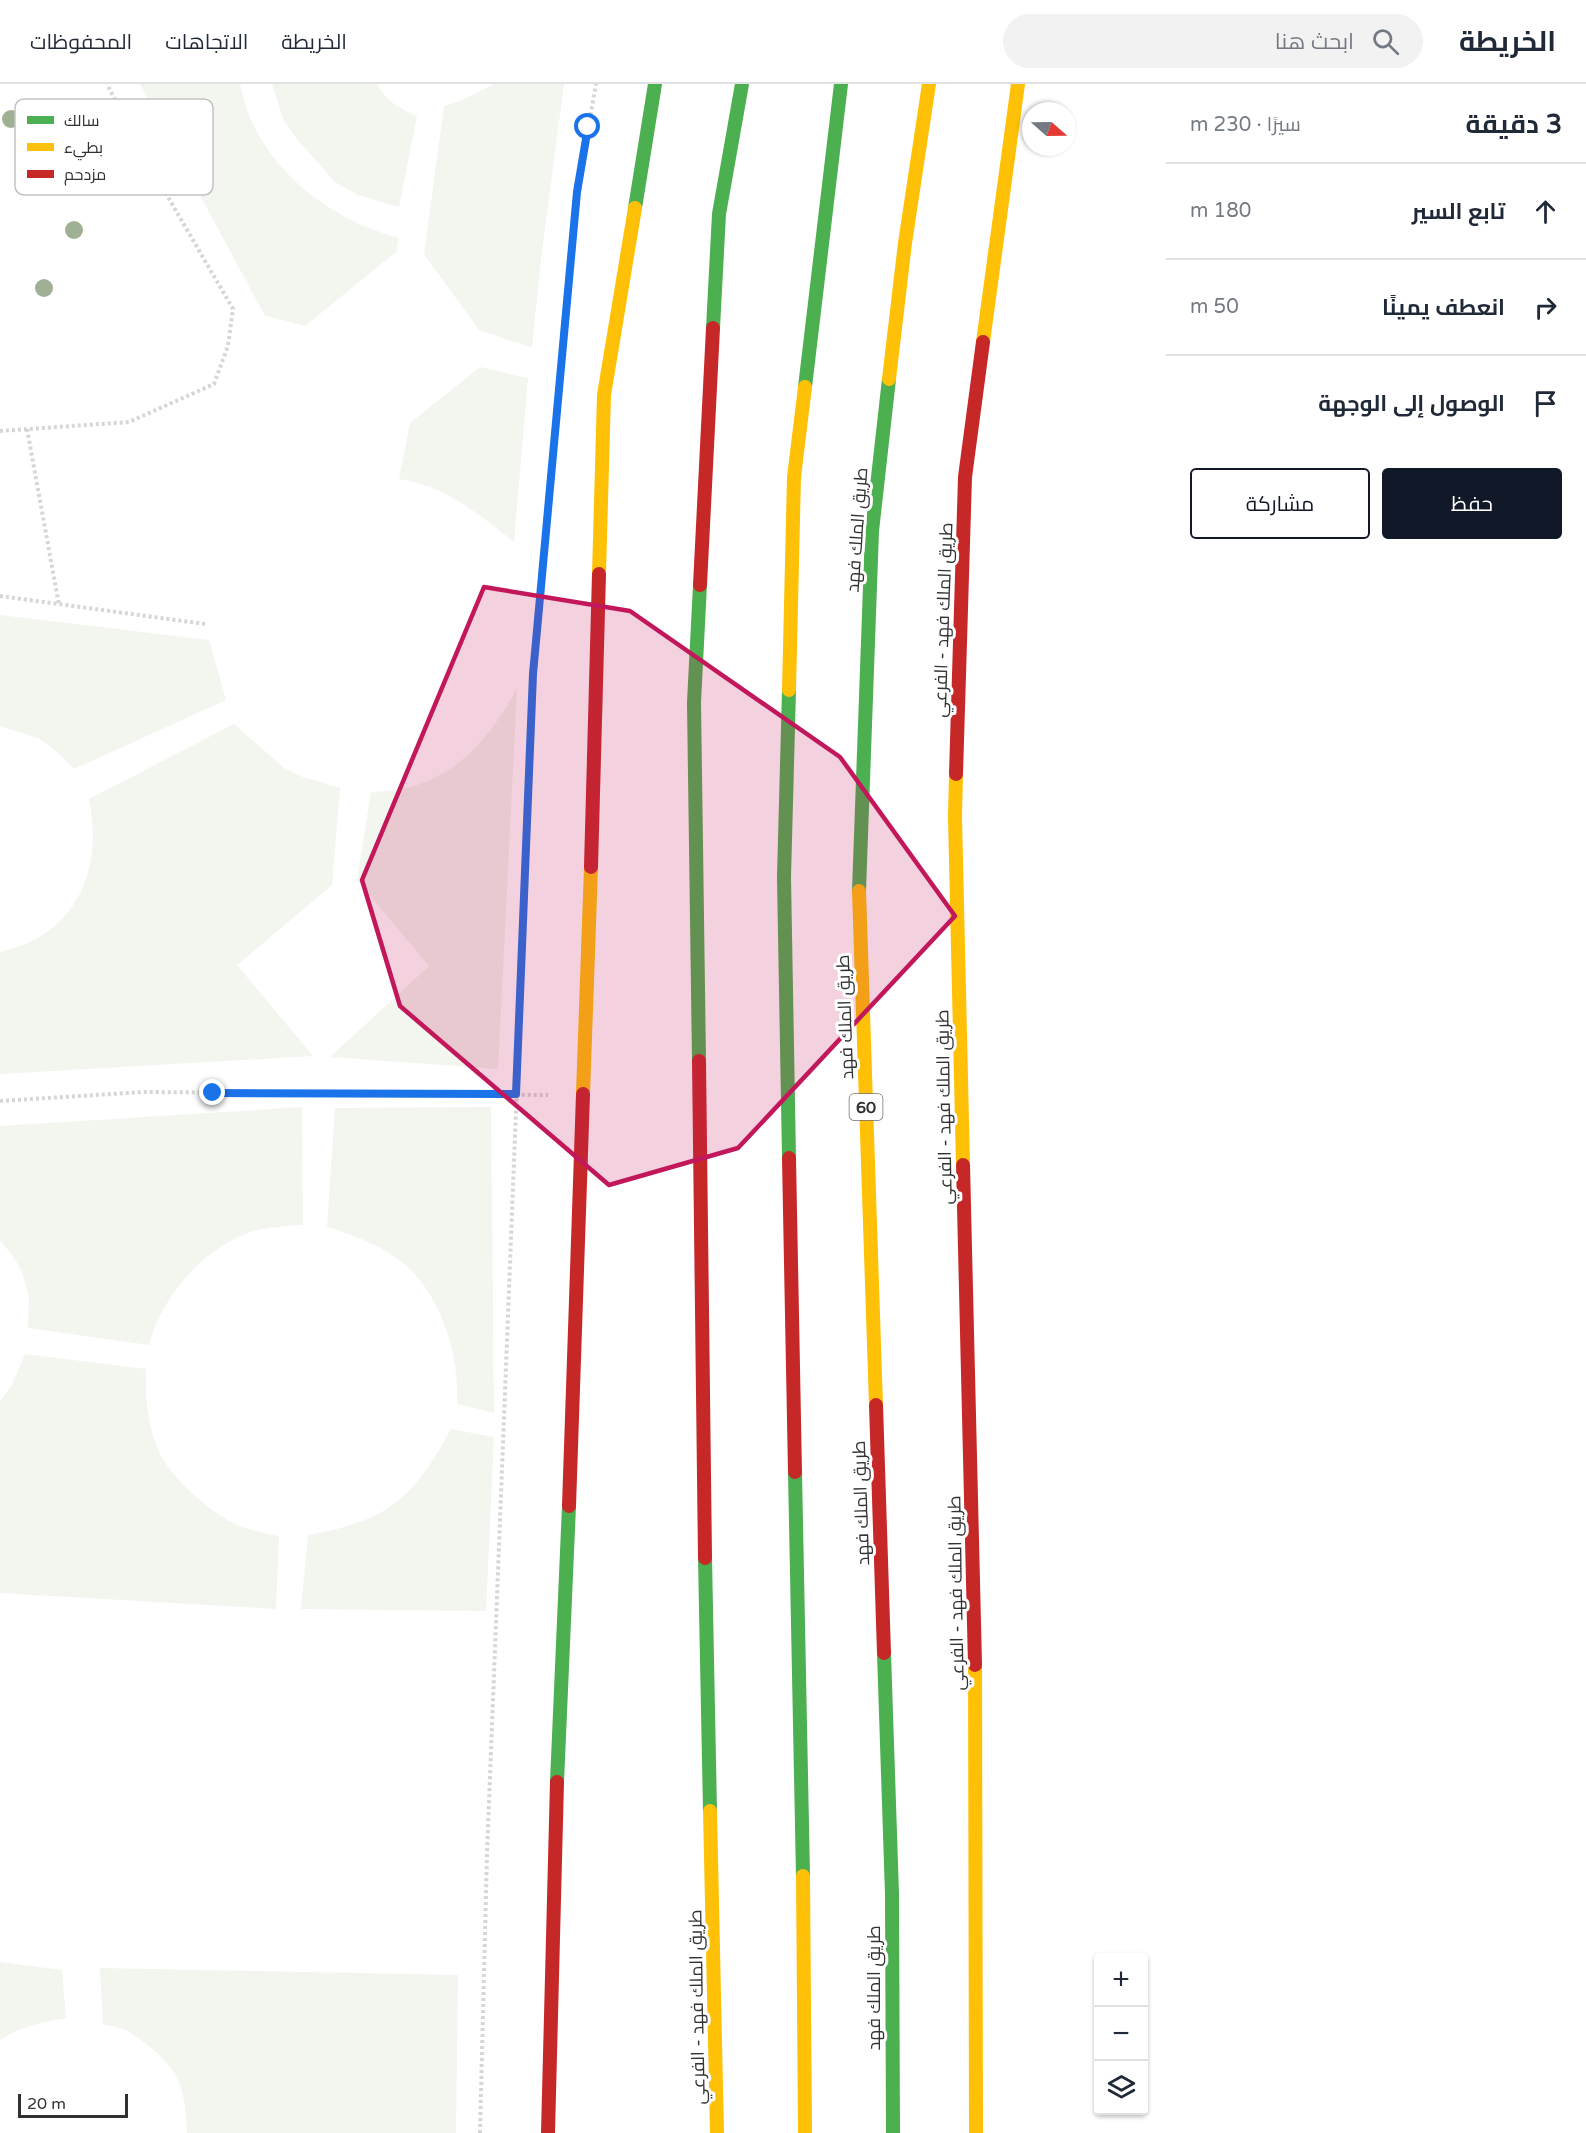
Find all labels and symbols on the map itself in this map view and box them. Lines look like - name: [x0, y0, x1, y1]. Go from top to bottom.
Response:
- legend: [15, 99, 213, 195]
- north arrow: [1022, 102, 1076, 156]
- text: سالك: [64, 111, 99, 131]
- route start: [574, 113, 600, 139]
- text: بطيء: [64, 138, 103, 161]
- text: مزدحم: [64, 165, 106, 186]
- street label: طريق الملك فهد: [842, 467, 873, 593]
- street label: طريق الملك فهد - الفرعي: [929, 522, 960, 718]
- street label: طريق الملك فهد: [832, 954, 859, 1080]
- street label: طريق الملك فهد - الفرعي: [931, 1009, 960, 1205]
- route end: [199, 1079, 225, 1105]
- road number: 60: [850, 1094, 882, 1120]
- street label: طريق الملك فهد: [848, 1440, 875, 1566]
- street label: طريق الملك فهد - الفرعي: [943, 1495, 972, 1691]
- street label: طريق الملك فهد - الفرعي: [684, 1909, 713, 2105]
- street label: طريق الملك فهد: [863, 1925, 886, 2051]
- scale bar: [18, 2091, 128, 2118]

